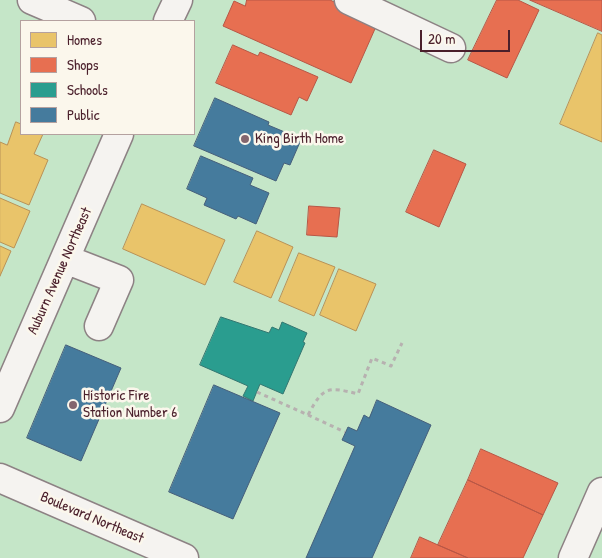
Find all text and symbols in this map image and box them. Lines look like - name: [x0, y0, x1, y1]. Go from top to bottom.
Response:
- legend: [20, 20, 195, 135]
- scale bar: [422, 20, 512, 52]
- text: 20 m: [428, 28, 455, 49]
- text: Homes: [67, 29, 102, 50]
- text: Shops: [67, 54, 98, 75]
- text: Schools: [67, 79, 108, 100]
- text: Public: [67, 104, 100, 125]
- place label: King Birth Home: [255, 130, 344, 148]
- marker: King Birth Home: [239, 133, 251, 145]
- street label: Auburn Avenue Northeast: [24, 205, 96, 337]
- place label: Historic Fire Station Number 6: [83, 387, 177, 422]
- marker: Historic Fire Station Number 6: [67, 399, 79, 411]
- street label: Boulevard Northeast: [38, 488, 146, 548]

